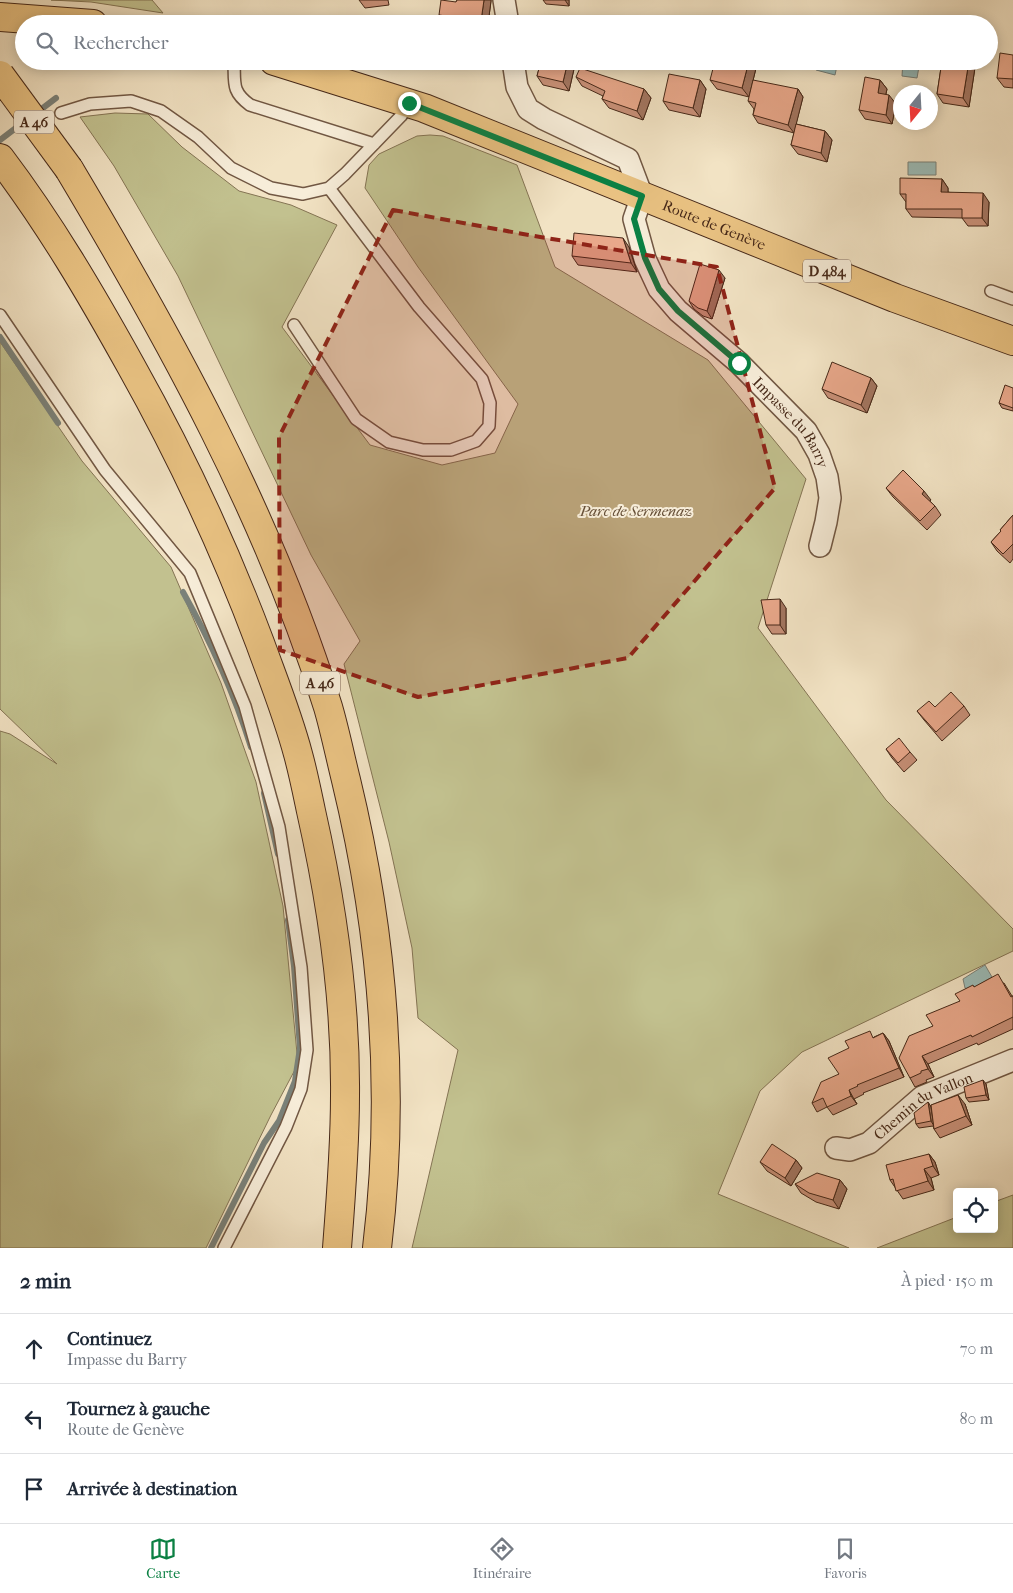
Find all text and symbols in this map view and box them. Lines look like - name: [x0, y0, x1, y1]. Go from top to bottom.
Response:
- search box: [15, 15, 998, 70]
- icon: search: [33, 29, 61, 57]
- text: Rechercher: [73, 32, 169, 54]
- north arrow: [893, 85, 938, 130]
- route end: [398, 92, 421, 115]
- road number: A 46: [14, 110, 54, 134]
- street label: Route de Genève: [660, 196, 769, 254]
- road number: D 484: [803, 260, 851, 282]
- route start: [728, 352, 751, 375]
- street label: Impasse du Barry: [749, 373, 832, 471]
- park label: Parc de Sermenaz: [579, 502, 692, 520]
- road number: A 46: [300, 671, 340, 694]
- street label: Chemin du Vallon: [870, 1068, 976, 1144]
- map controls: [953, 1188, 998, 1233]
- button: locate: [953, 1188, 998, 1233]
- text: 2 min: [20, 1269, 71, 1293]
- text: À pied · 150 m: [901, 1271, 993, 1290]
- text: Continuez: [67, 1328, 152, 1350]
- icon: ahead: [20, 1335, 48, 1363]
- text: 70 m: [960, 1339, 993, 1358]
- text: Impasse du Barry: [67, 1350, 187, 1369]
- text: Tournez à gauche: [67, 1398, 210, 1420]
- icon: left: [20, 1405, 48, 1433]
- text: 80 m: [959, 1409, 993, 1428]
- text: Route de Genève: [67, 1420, 184, 1439]
- icon: arrive: [20, 1475, 48, 1503]
- text: Arrivée à destination: [67, 1478, 237, 1500]
- tab: Carte: [146, 1535, 180, 1582]
- tab: Itinéraire: [473, 1535, 531, 1582]
- tab: Favoris: [824, 1535, 867, 1582]

